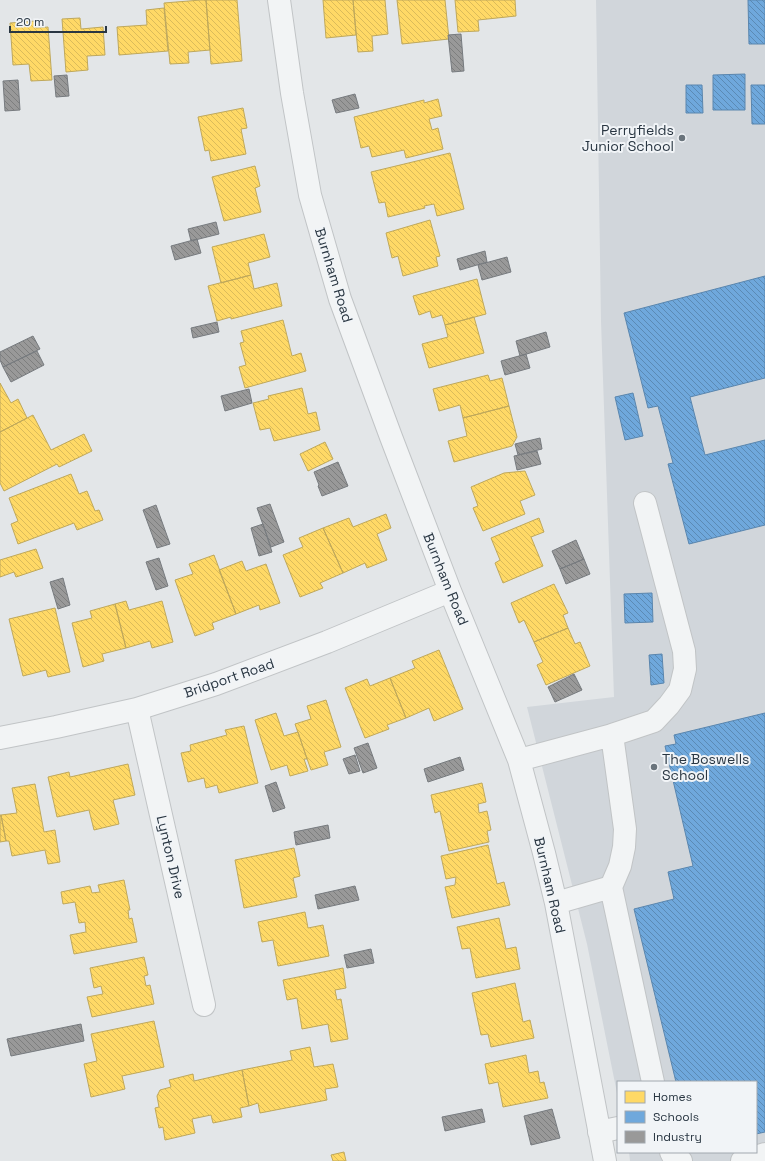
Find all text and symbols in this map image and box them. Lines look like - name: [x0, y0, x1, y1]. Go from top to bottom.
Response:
- scale bar: [10, 8, 106, 34]
- text: 20 m: [16, 14, 44, 30]
- place label: Perryfields Junior School: [582, 121, 674, 155]
- marker: Perryfields Junior School: [677, 133, 687, 143]
- street label: Burnham Road: [311, 225, 357, 325]
- street label: Burnham Road: [419, 530, 473, 628]
- street label: Bridport Road: [181, 654, 277, 702]
- place label: The Boswells School: [662, 750, 749, 784]
- marker: The Boswells School: [649, 762, 659, 772]
- street label: Lynton Drive: [153, 814, 189, 900]
- street label: Burnham Road: [530, 835, 570, 935]
- legend: [617, 1081, 757, 1153]
- text: Homes: [653, 1089, 692, 1105]
- text: Schools: [653, 1109, 699, 1125]
- text: Industry: [653, 1129, 702, 1145]

